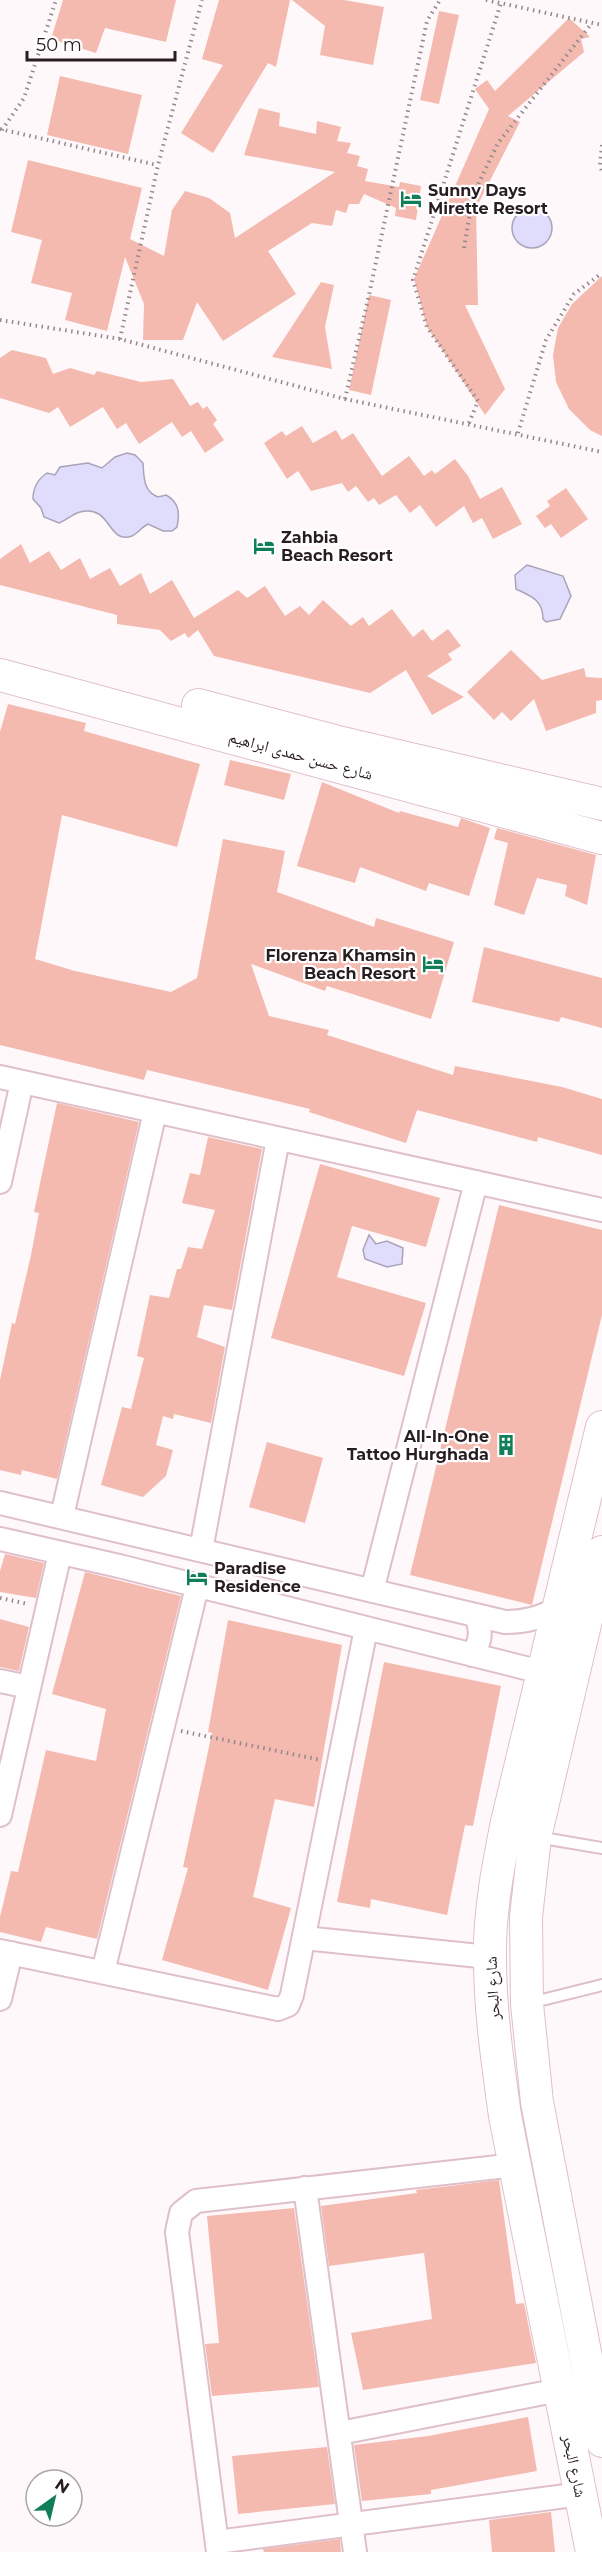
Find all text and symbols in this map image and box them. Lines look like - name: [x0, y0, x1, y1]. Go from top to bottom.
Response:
- scale bar: [27, 24, 176, 62]
- text: 50 m: [36, 34, 82, 56]
- place label: Sunny Days Mirette Resort: [428, 181, 548, 218]
- hotel icon: Sunny Days Mirette Resort: [399, 187, 423, 211]
- place label: Zahbia Beach Resort: [281, 528, 393, 565]
- hotel icon: Zahbia Beach Resort: [252, 534, 276, 558]
- street label: شارع حسن حمدى ابراهيم: [227, 727, 375, 785]
- place label: Florenza Khamsin Beach Resort: [266, 946, 416, 983]
- hotel icon: Florenza Khamsin Beach Resort: [421, 952, 445, 976]
- place label: All-In-One Tattoo Hurghada: [347, 1427, 489, 1464]
- building icon: All-In-One Tattoo Hurghada: [494, 1433, 518, 1457]
- place label: Paradise Residence: [214, 1559, 301, 1596]
- hotel icon: Paradise Residence: [185, 1565, 209, 1589]
- street label: شارع البحر: [481, 1956, 505, 2021]
- street label: شارع البحر: [557, 2432, 590, 2499]
- north arrow: [24, 2468, 84, 2528]
- text: N: [51, 2474, 73, 2497]

